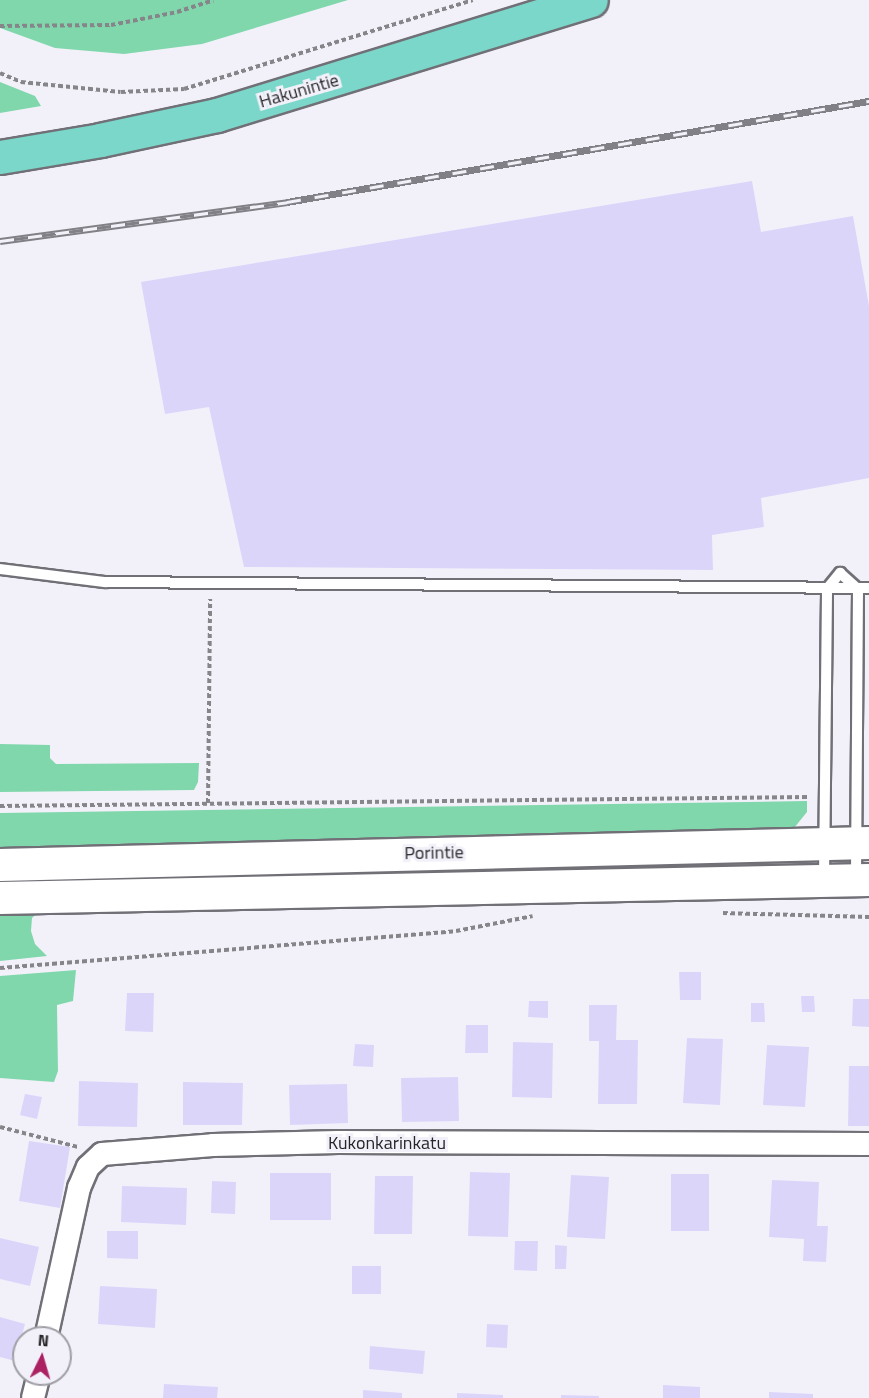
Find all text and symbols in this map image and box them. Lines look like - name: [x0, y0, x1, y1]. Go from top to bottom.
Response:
- street label: Hakunintie: [257, 69, 341, 113]
- street label: Porintie: [404, 842, 464, 864]
- street label: Kukonkarinkatu: [328, 1132, 446, 1154]
- north arrow: [12, 1326, 72, 1386]
- text: N: [37, 1328, 50, 1352]

